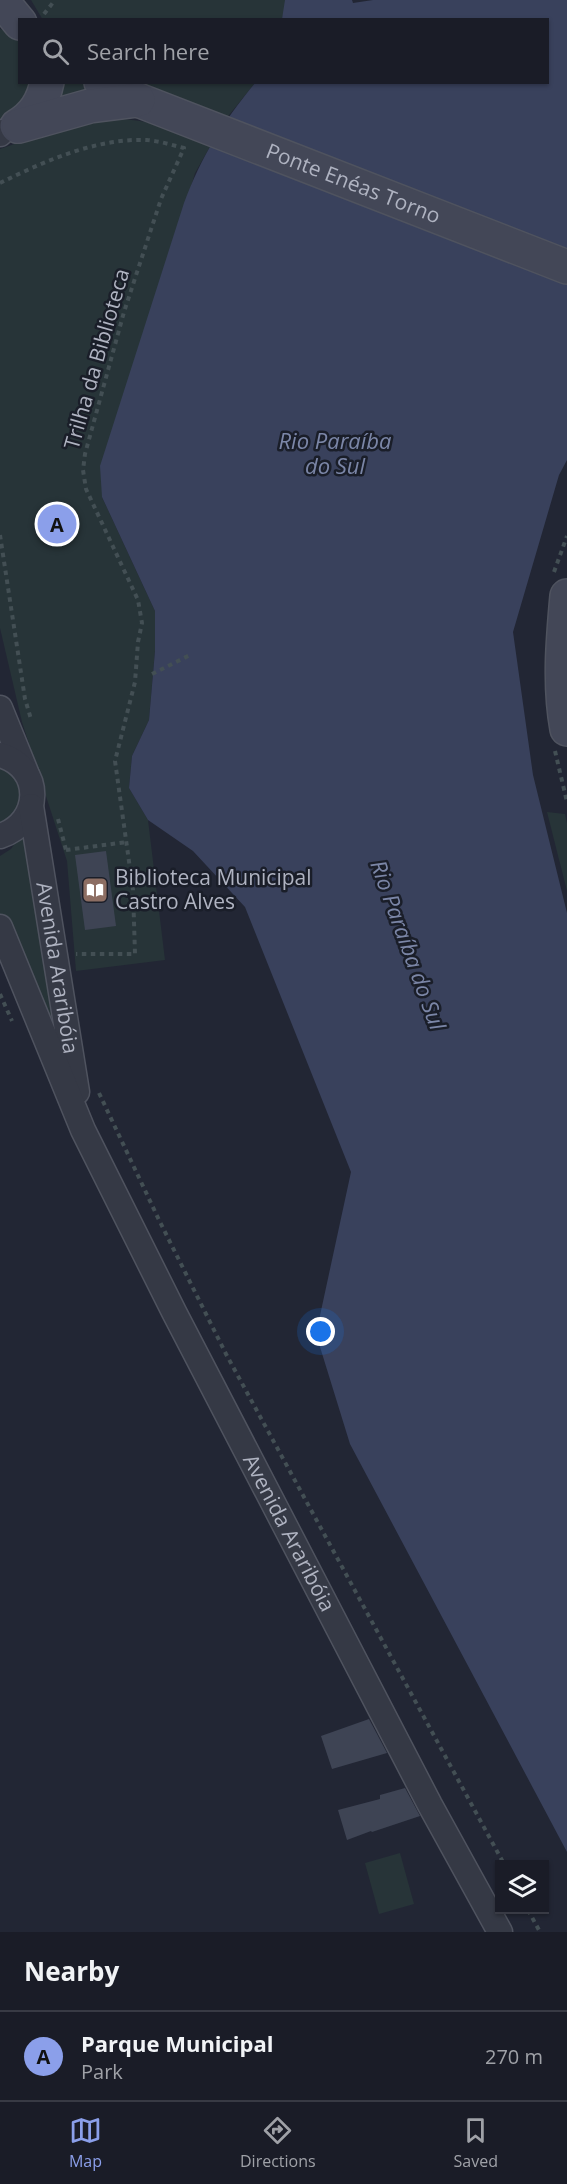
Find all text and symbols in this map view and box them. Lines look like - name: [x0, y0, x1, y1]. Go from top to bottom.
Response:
- search box: [18, 18, 549, 84]
- icon: search: [39, 35, 72, 68]
- text: Search here: [87, 36, 210, 66]
- street label: Ponte Enéas Torno: [262, 136, 445, 229]
- street label: Trilha da Biblioteca: [57, 265, 135, 452]
- water label: Rio Paraíba do Sul: [279, 425, 391, 480]
- pin: A: [38, 502, 76, 546]
- water label: Rio Paraíba do Sul: [364, 856, 454, 1034]
- place label: Biblioteca Municipal Castro Alves: [115, 863, 312, 915]
- library icon: Biblioteca Municipal Castro Alves: [80, 875, 110, 905]
- street label: Avenida Araribóia: [30, 880, 86, 1056]
- your location: [306, 1317, 335, 1346]
- street label: Avenida Araribóia: [237, 1449, 342, 1616]
- map controls: [495, 1860, 549, 1914]
- button: layers: [495, 1860, 549, 1914]
- text: Nearby: [24, 1953, 119, 1989]
- text: Parque Municipal: [81, 2028, 274, 2058]
- text: A: [37, 2043, 50, 2070]
- text: 270 m: [485, 2043, 543, 2070]
- text: Park: [81, 2058, 123, 2085]
- tab: Map: [69, 2114, 102, 2172]
- tab: Directions: [240, 2114, 316, 2172]
- tab: Saved: [454, 2114, 498, 2172]

